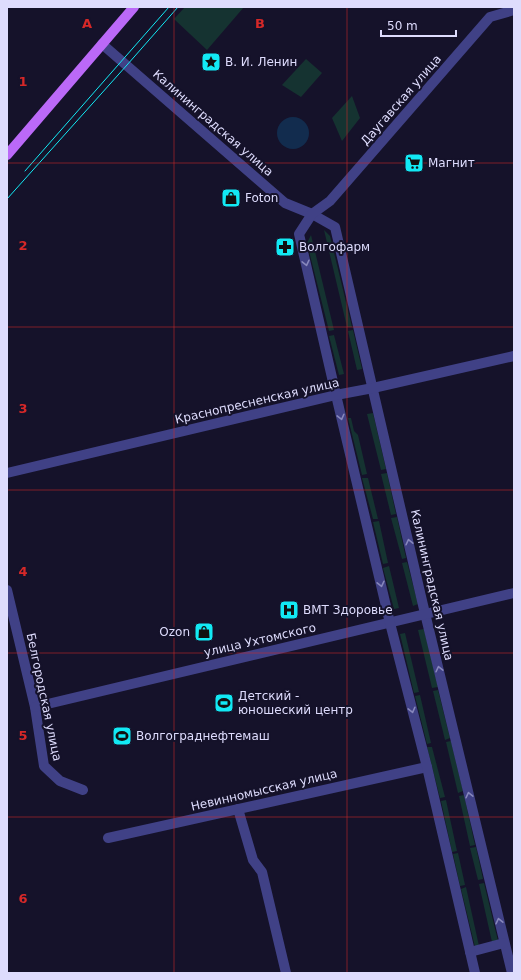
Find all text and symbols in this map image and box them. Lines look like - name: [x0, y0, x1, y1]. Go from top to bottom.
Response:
- scale bar: [381, 12, 456, 38]
- text: A: [82, 16, 92, 31]
- text: B: [255, 16, 265, 31]
- text: 50 m: [387, 19, 418, 33]
- place icon: В. И. Ленин: [200, 51, 222, 73]
- street label: Даугавская улица: [358, 52, 444, 148]
- place label: В. И. Ленин: [225, 55, 297, 69]
- street label: Калининградская улица: [150, 67, 276, 179]
- text: 1: [18, 74, 28, 89]
- supermarket icon: Магнит: [403, 152, 425, 174]
- place label: Магнит: [428, 156, 475, 170]
- shop icon: Foton: [220, 187, 242, 209]
- place label: Foton: [245, 191, 278, 205]
- pharmacy icon: Волгофарм: [274, 236, 296, 258]
- text: 2: [18, 238, 28, 253]
- place label: Волгофарм: [299, 240, 370, 254]
- one-way arrow: [301, 260, 309, 266]
- street label: Краснопресненская улица: [174, 375, 340, 427]
- text: 3: [18, 401, 28, 416]
- one-way arrow: [336, 413, 345, 420]
- street label: Калининградская улица: [408, 508, 456, 662]
- one-way arrow: [405, 539, 413, 545]
- text: 4: [18, 564, 28, 579]
- one-way arrow: [376, 580, 385, 587]
- hospital icon: ВМТ Здоровье: [278, 599, 300, 621]
- place label: ВМТ Здоровье: [303, 603, 393, 617]
- street label: улица Ухтомского: [203, 620, 317, 660]
- shop icon: Ozon: [193, 621, 215, 643]
- place label: Ozon: [159, 625, 190, 639]
- street label: Белгородская улица: [24, 632, 64, 762]
- one-way arrow: [435, 665, 443, 672]
- place label: Детский - юношеский центр: [238, 689, 353, 717]
- sports icon: Детский - юношеский центр: [213, 692, 235, 714]
- one-way arrow: [408, 707, 416, 714]
- sports icon: Волгограднефтемаш: [111, 725, 133, 747]
- text: 5: [18, 728, 28, 743]
- place label: Волгограднефтемаш: [136, 729, 270, 743]
- street label: Невинномысская улица: [189, 766, 339, 814]
- one-way arrow: [465, 792, 473, 798]
- text: 6: [18, 891, 28, 906]
- one-way arrow: [496, 918, 504, 925]

